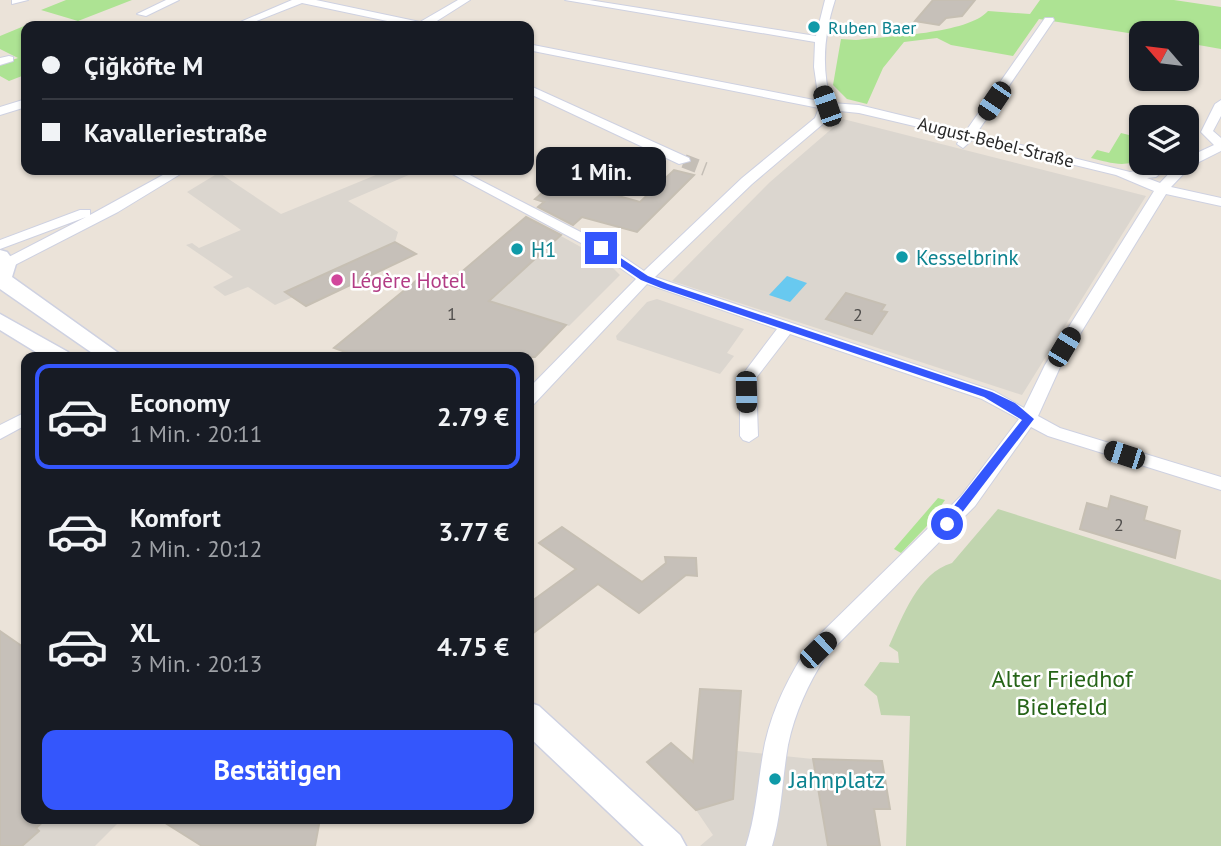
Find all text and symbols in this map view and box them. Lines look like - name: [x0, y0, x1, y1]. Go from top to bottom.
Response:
- place label: Ruben Baer: [828, 16, 916, 39]
- marker: Ruben Baer: [806, 19, 822, 35]
- north arrow: [1129, 21, 1199, 91]
- map controls: [1129, 21, 1199, 175]
- text: Çiğköfte M: [84, 49, 203, 82]
- car: [974, 78, 1015, 124]
- car: [811, 83, 844, 129]
- button: layers: [1129, 105, 1199, 175]
- street label: August-Bebel-Straße: [916, 111, 1076, 173]
- text: Kavalleriestraße: [84, 116, 267, 149]
- callout: 1 Min.: [536, 146, 666, 196]
- text: 1 Min.: [570, 157, 632, 186]
- route end: [585, 232, 617, 264]
- place label: H1: [531, 236, 557, 263]
- marker: H1: [509, 241, 525, 257]
- place label: Kesselbrink: [916, 244, 1019, 271]
- marker: Kesselbrink: [894, 249, 910, 265]
- place label: Légère Hotel: [351, 267, 465, 294]
- marker: Légère Hotel: [329, 272, 345, 288]
- house number: 1: [447, 302, 457, 325]
- house number: 2: [853, 303, 863, 326]
- car: [1045, 324, 1084, 370]
- car: [736, 371, 757, 413]
- icon: car: [46, 385, 109, 448]
- text: Economy: [130, 386, 230, 419]
- text: 2.79 €: [437, 400, 509, 433]
- text: 1 Min. · 20:11: [130, 419, 262, 448]
- car: [1101, 439, 1148, 471]
- icon: car: [46, 500, 109, 563]
- text: Komfort: [130, 501, 221, 534]
- route start: [931, 508, 963, 540]
- house number: 2: [1114, 513, 1124, 536]
- text: 3.77 €: [438, 515, 509, 548]
- text: 2 Min. · 20:12: [130, 534, 262, 563]
- icon: car: [46, 615, 109, 678]
- text: XL: [130, 616, 160, 649]
- car: [796, 628, 841, 672]
- text: 4.75 €: [437, 630, 509, 663]
- text: 3 Min. · 20:13: [130, 649, 262, 678]
- park label: Alter Friedhof Bielefeld: [991, 663, 1134, 722]
- button: Bestätigen: [42, 730, 513, 810]
- place label: Jahnplatz: [788, 764, 885, 795]
- marker: Jahnplatz: [767, 771, 783, 787]

